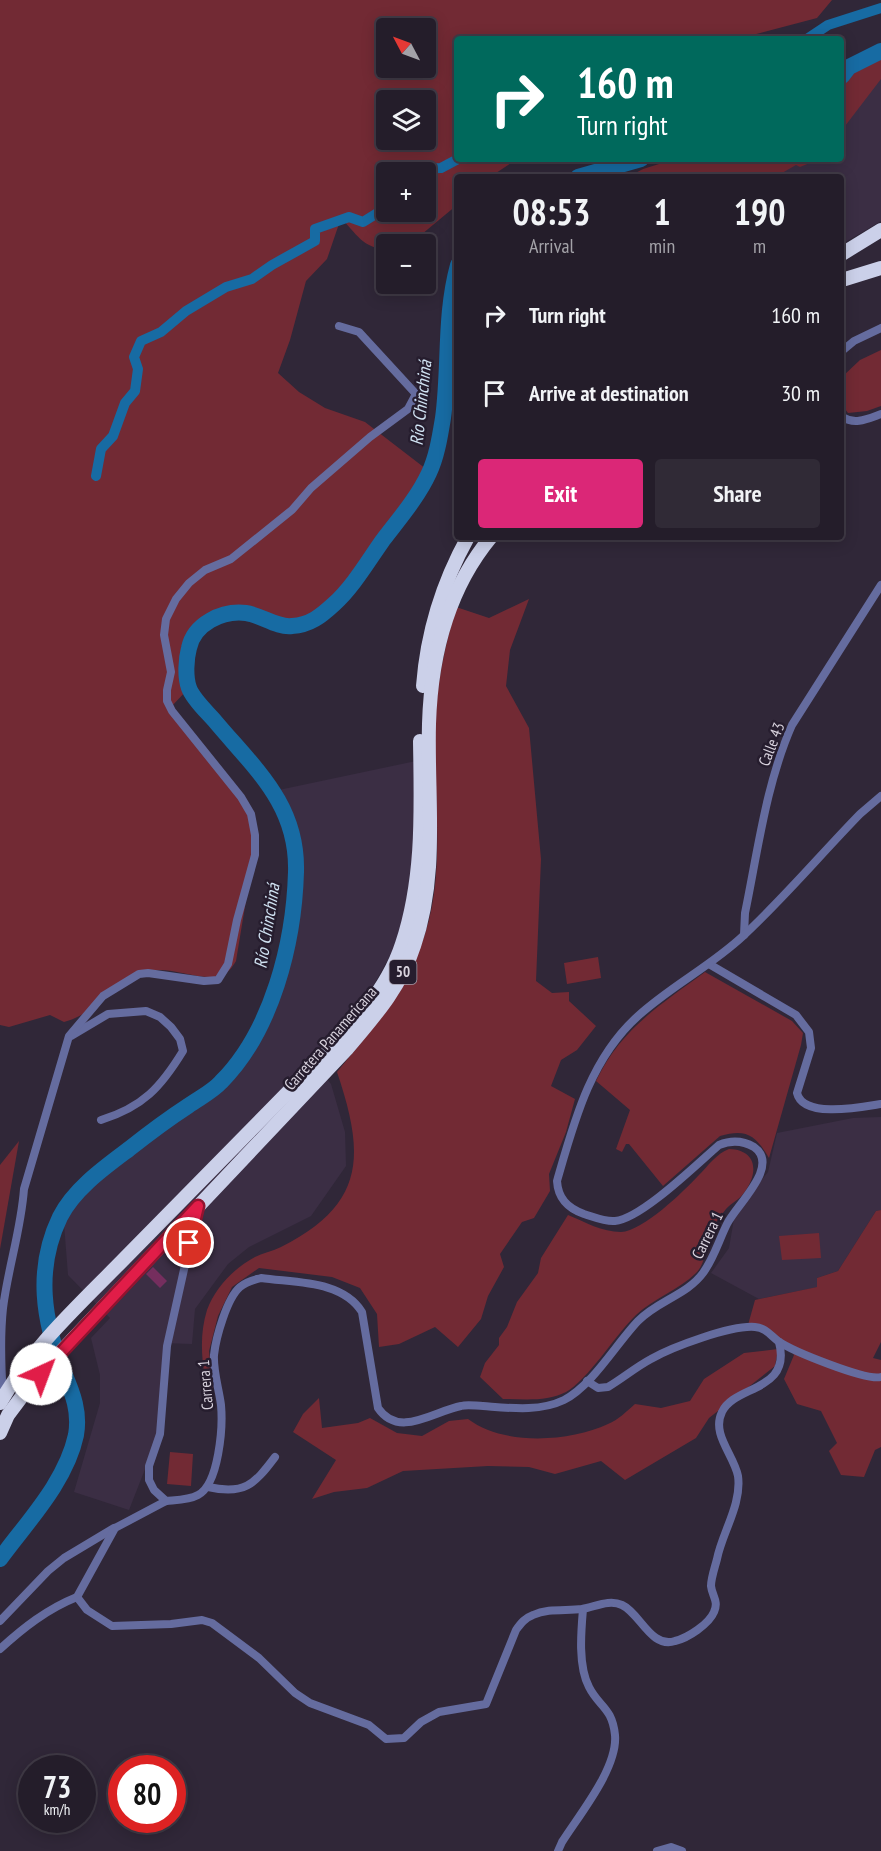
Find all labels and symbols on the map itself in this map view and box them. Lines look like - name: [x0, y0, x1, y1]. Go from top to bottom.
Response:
- north arrow: [376, 18, 436, 78]
- water label: Río Chinchiná: [405, 357, 437, 447]
- street label: Calle 43: [754, 719, 788, 769]
- water label: Río Chinchiná: [248, 880, 285, 970]
- road number: 50: [390, 960, 416, 984]
- street label: Carretera Panamericana: [279, 982, 381, 1094]
- street label: Carrera 1: [687, 1208, 727, 1262]
- pin: [163, 1217, 214, 1268]
- position arrow: [9, 1342, 73, 1406]
- street label: Carrera 1: [193, 1359, 217, 1411]
- speed limit sign: 80: [108, 1755, 186, 1833]

